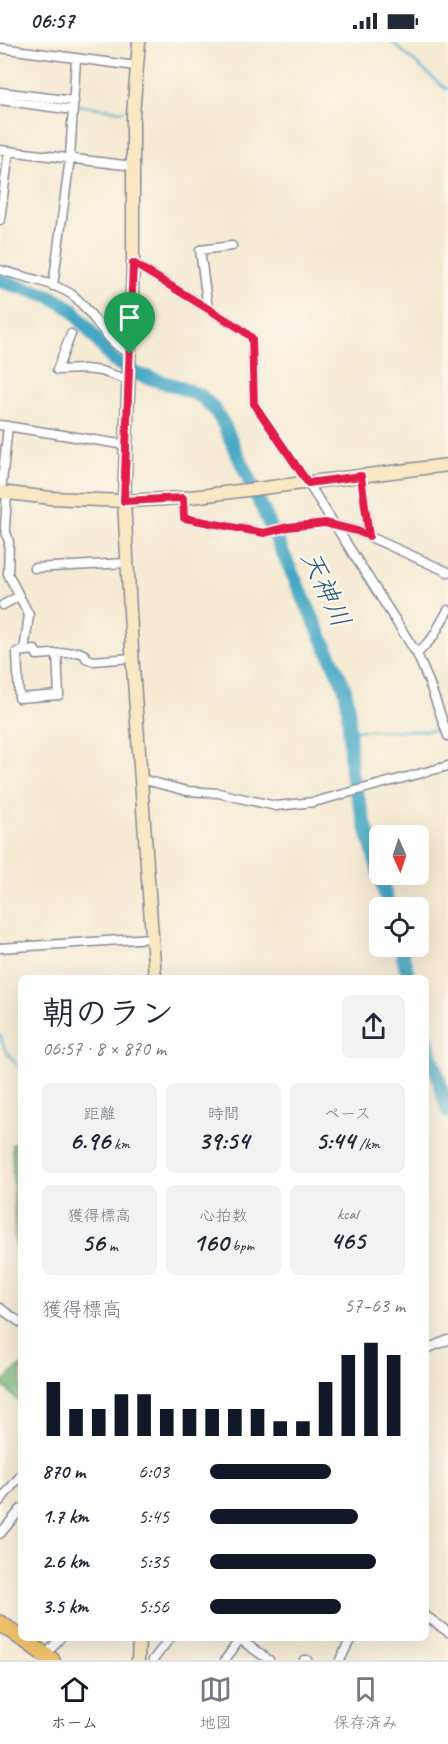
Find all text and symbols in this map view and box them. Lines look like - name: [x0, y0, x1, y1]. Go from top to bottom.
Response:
- text: 06:57: [30, 7, 74, 35]
- pin: [104, 292, 155, 354]
- icon: arrive: [113, 301, 146, 334]
- water label: 天神川: [293, 545, 359, 633]
- north arrow: [369, 825, 429, 885]
- map controls: [369, 825, 429, 957]
- button: locate: [369, 897, 429, 957]
- text: 朝のラン: [42, 992, 174, 1034]
- button: share: [342, 995, 405, 1058]
- text: 06:57 · 8 × 870 m: [42, 1036, 166, 1061]
- text: 距離: [83, 1104, 116, 1124]
- text: 時間: [207, 1104, 240, 1124]
- text: ペース: [324, 1104, 371, 1124]
- text: 6.96: [69, 1124, 110, 1157]
- text: 39:54: [198, 1124, 249, 1157]
- text: 5:44: [315, 1124, 355, 1157]
- text: km: [110, 1134, 130, 1154]
- text: /km: [355, 1134, 380, 1154]
- text: kcal: [337, 1204, 358, 1224]
- text: 獲得標高: [67, 1206, 132, 1226]
- text: 心拍数: [199, 1206, 248, 1226]
- text: 465: [330, 1224, 365, 1257]
- text: 56: [81, 1226, 105, 1259]
- text: 160: [193, 1226, 228, 1259]
- text: m: [105, 1236, 118, 1256]
- text: bpm: [228, 1236, 254, 1256]
- text: 57–63 m: [344, 1293, 405, 1318]
- text: 獲得標高: [42, 1297, 122, 1322]
- text: 870 m: [42, 1459, 85, 1484]
- text: 6:03: [138, 1459, 169, 1484]
- text: 1.7 km: [42, 1504, 88, 1529]
- text: 5:45: [138, 1504, 169, 1529]
- text: 2.6 km: [42, 1549, 89, 1574]
- text: 5:35: [138, 1549, 169, 1574]
- text: 3.5 km: [42, 1594, 88, 1619]
- text: 5:56: [138, 1594, 169, 1619]
- tab: ホーム: [51, 1673, 98, 1733]
- tab: 地図: [199, 1673, 232, 1733]
- tab: 保存済み: [333, 1673, 397, 1733]

